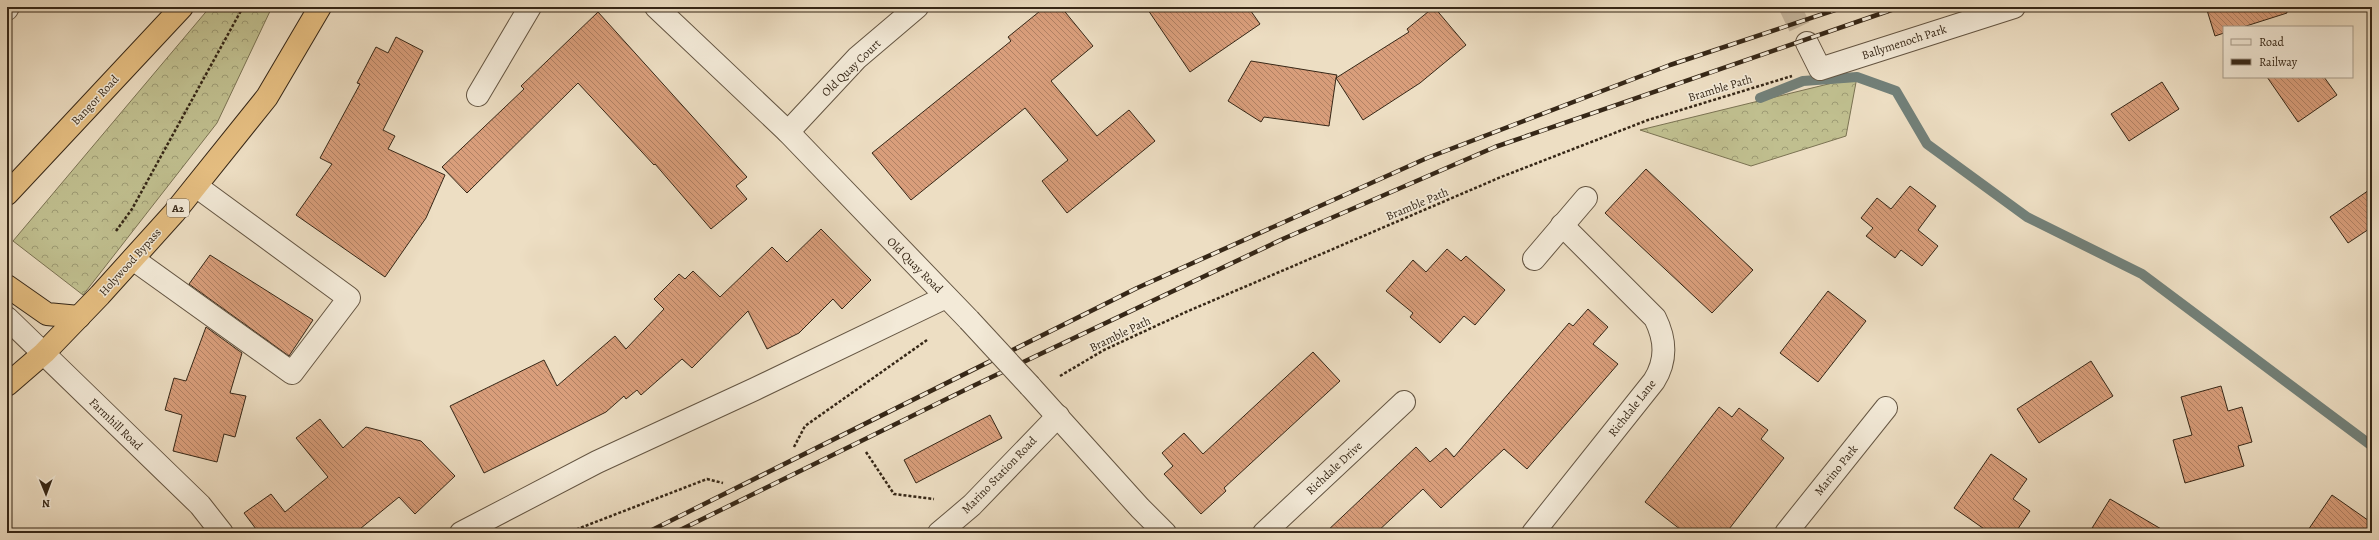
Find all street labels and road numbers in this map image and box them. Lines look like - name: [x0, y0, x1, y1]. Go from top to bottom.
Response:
- street label: Ballymenoch Park: [1860, 21, 1948, 63]
- street label: Old Quay Court: [818, 36, 884, 100]
- street label: Bangor Road: [68, 71, 123, 129]
- street label: Bramble Path: [1686, 71, 1755, 105]
- street label: Bramble Path: [1383, 183, 1451, 224]
- road number: A2: [167, 199, 189, 217]
- street label: Holywood Bypass: [95, 225, 165, 299]
- street label: Old Quay Road: [884, 234, 947, 297]
- street label: Bramble Path: [1087, 312, 1154, 356]
- street label: Richdale Lane: [1605, 376, 1659, 440]
- street label: Farmhill Road: [86, 394, 147, 454]
- street label: Marino Station Road: [958, 432, 1040, 517]
- street label: Richdale Drive: [1302, 438, 1366, 498]
- street label: Marino Park: [1811, 441, 1861, 499]

